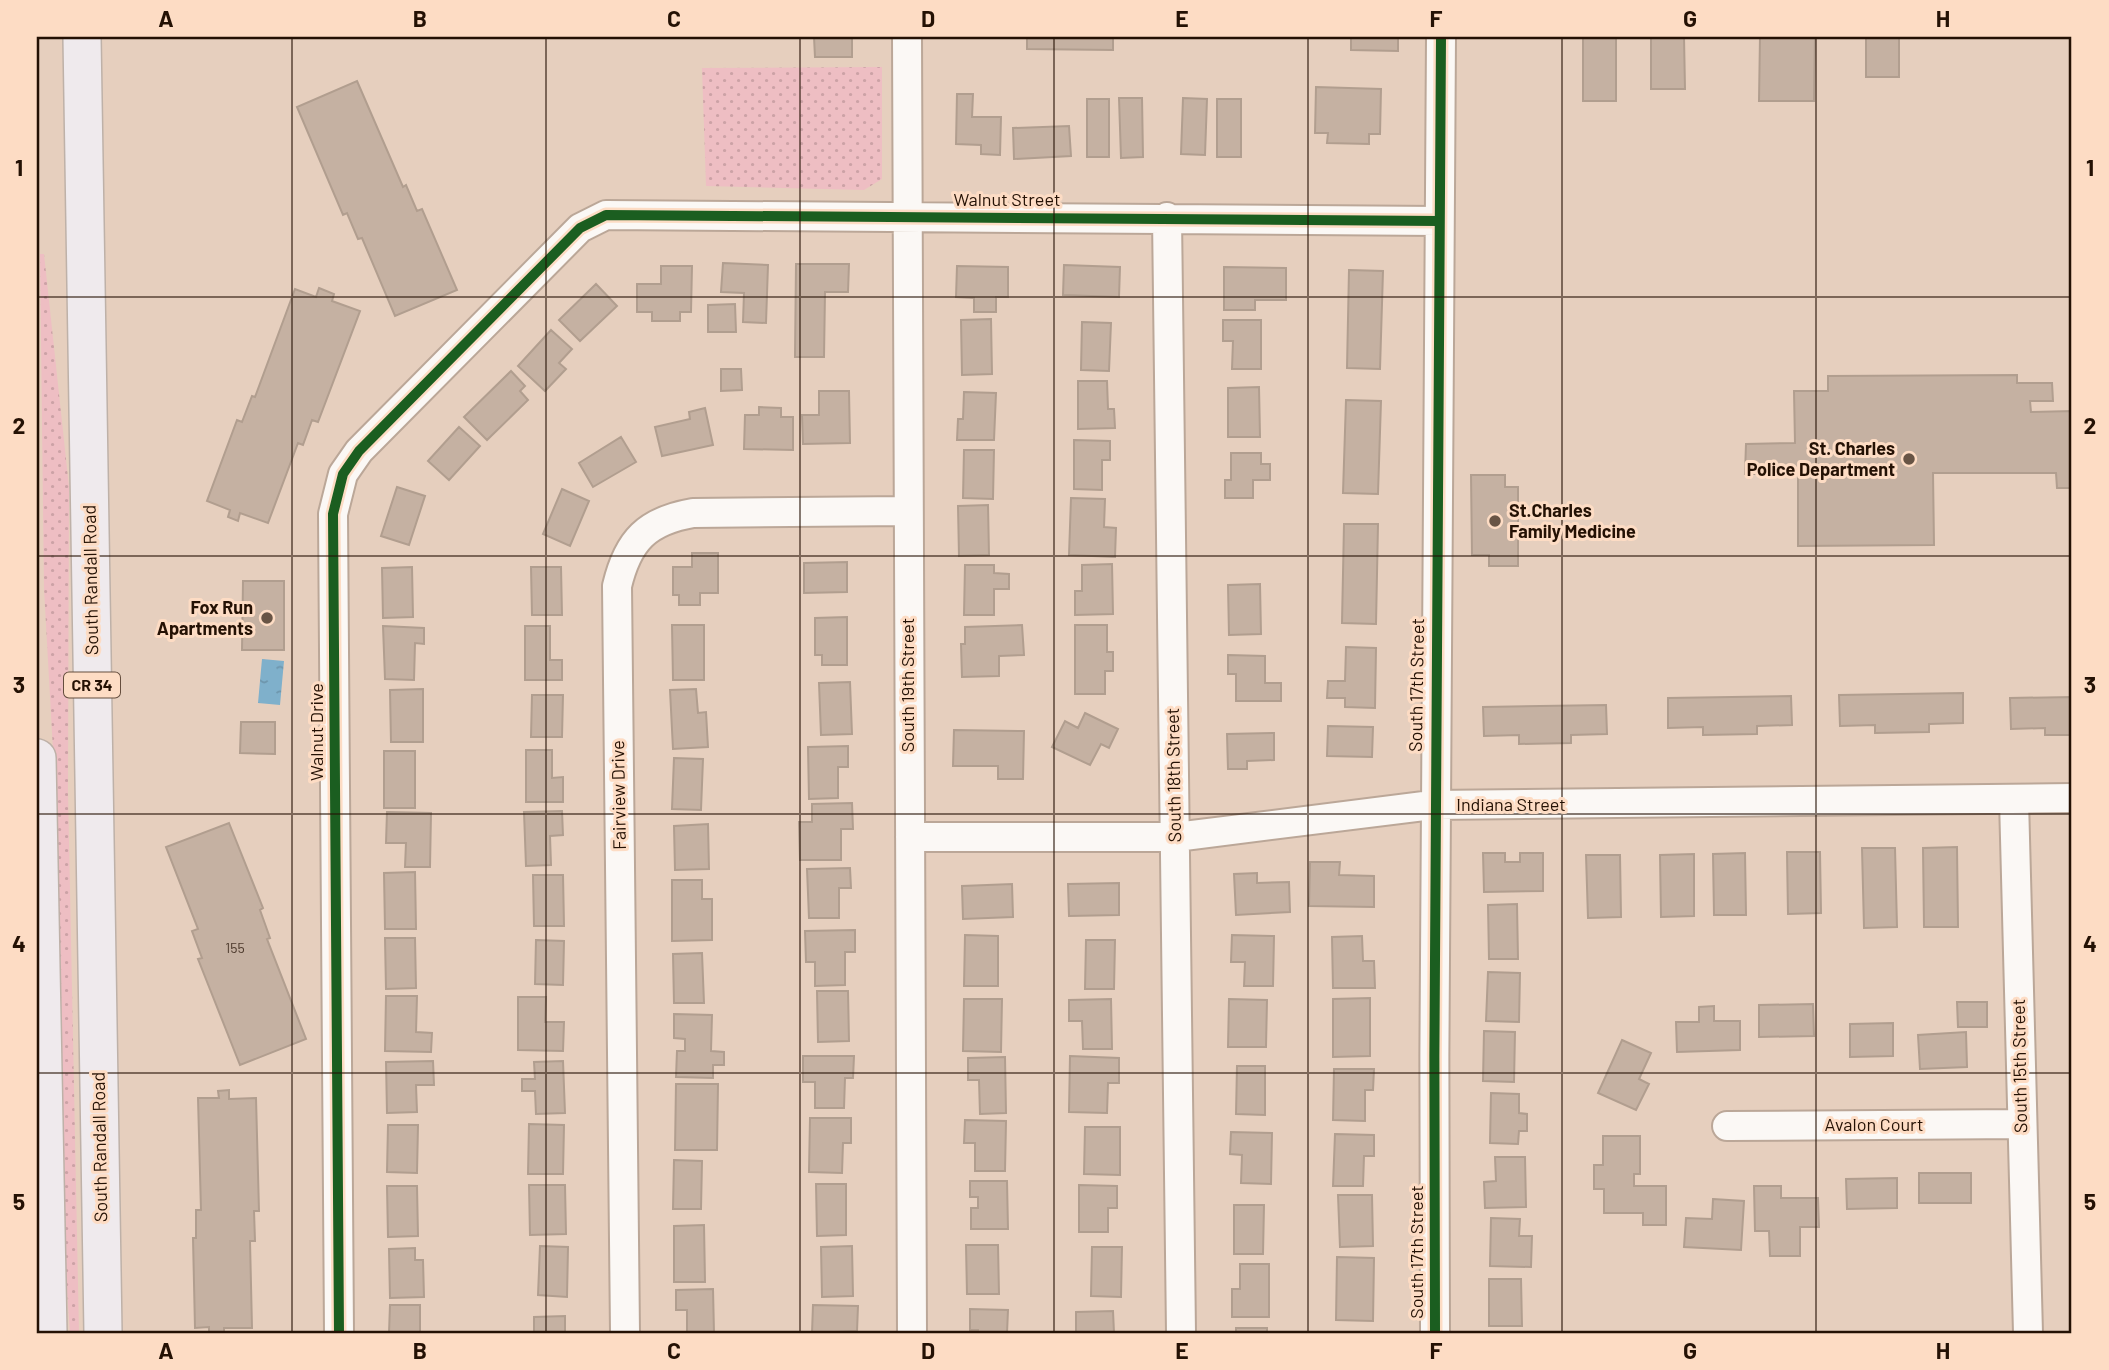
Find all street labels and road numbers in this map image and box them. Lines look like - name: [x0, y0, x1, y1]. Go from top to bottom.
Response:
- street label: Walnut Street: [954, 188, 1060, 210]
- street label: South Randall Road: [78, 505, 102, 655]
- street label: South 19th Street: [896, 618, 918, 752]
- street label: South 17th Street: [1404, 618, 1428, 752]
- road number: CR 34: [64, 672, 120, 698]
- street label: Walnut Drive: [305, 683, 327, 781]
- street label: South 18th Street: [1161, 708, 1185, 842]
- street label: Fairview Drive: [606, 740, 630, 850]
- street label: Indiana Street: [1456, 793, 1566, 815]
- street label: South 15th Street: [2007, 999, 2031, 1133]
- street label: South Randall Road: [87, 1072, 111, 1222]
- street label: Avalon Court: [1825, 1113, 1923, 1135]
- street label: South 17th Street: [1405, 1185, 1427, 1319]

